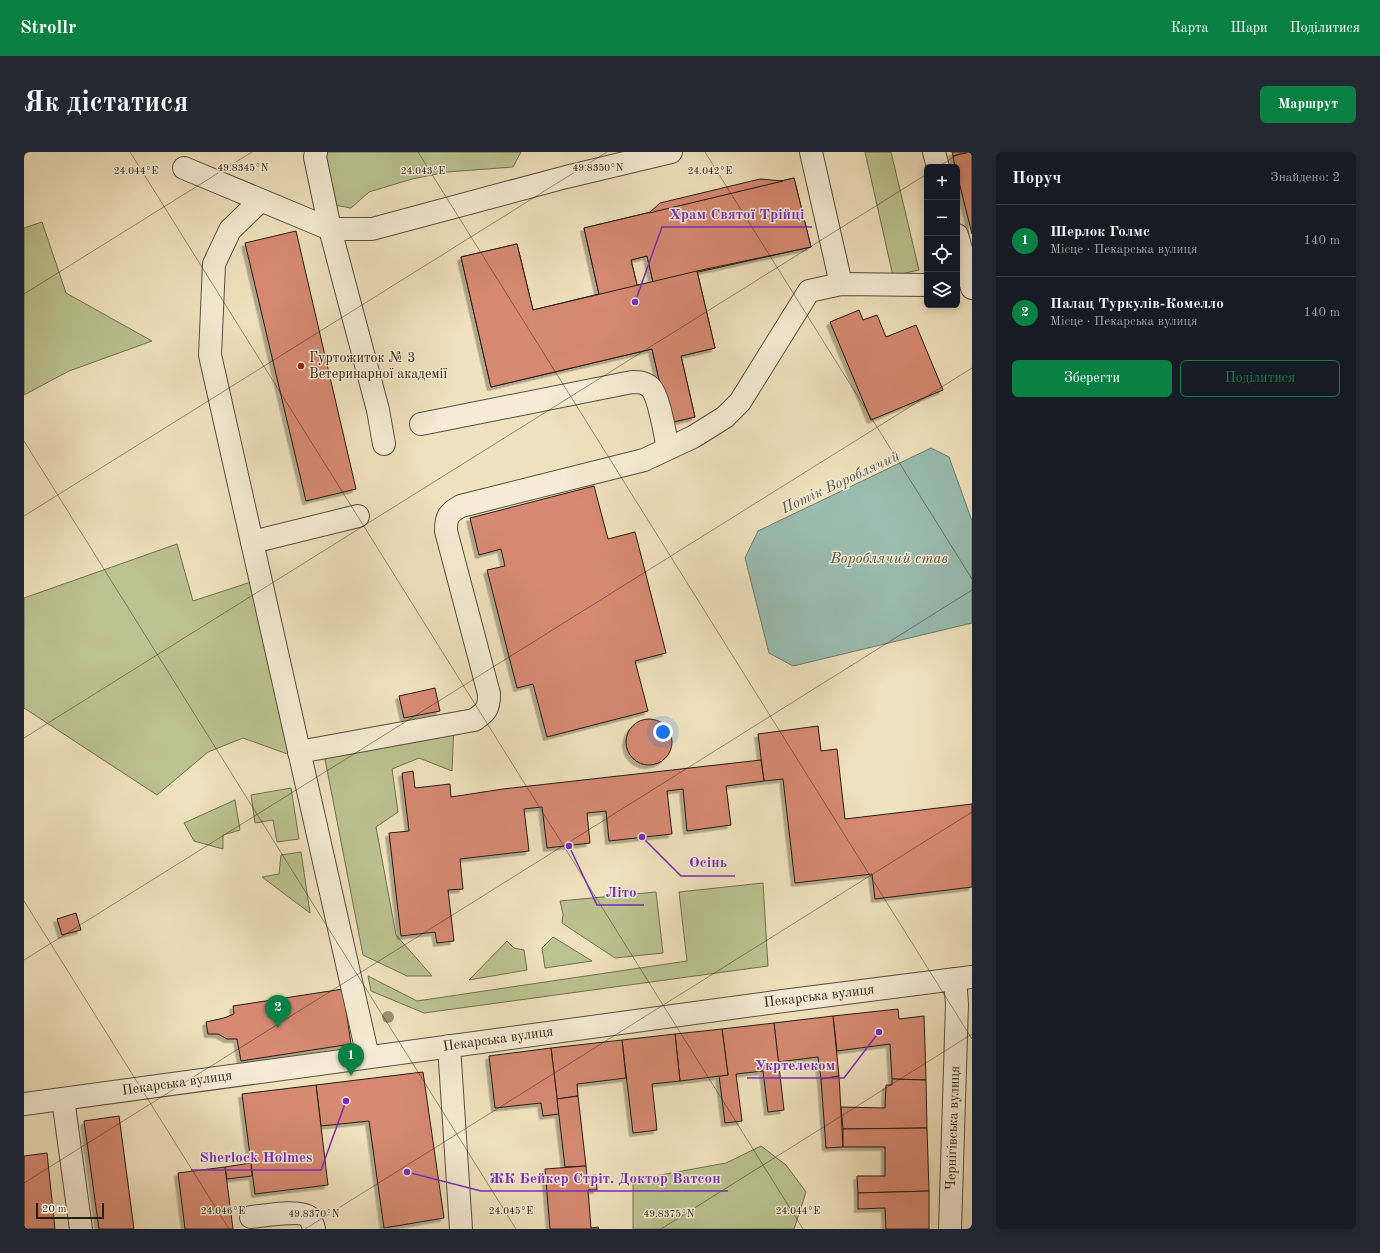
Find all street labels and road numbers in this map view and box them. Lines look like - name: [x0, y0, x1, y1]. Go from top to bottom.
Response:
- street label: Пекарська вулиця: [763, 982, 875, 1010]
- street label: Пекарська вулиця: [442, 1024, 554, 1054]
- street label: Чернігівська вулиця: [944, 1065, 962, 1191]
- street label: Пекарська вулиця: [121, 1068, 233, 1098]

